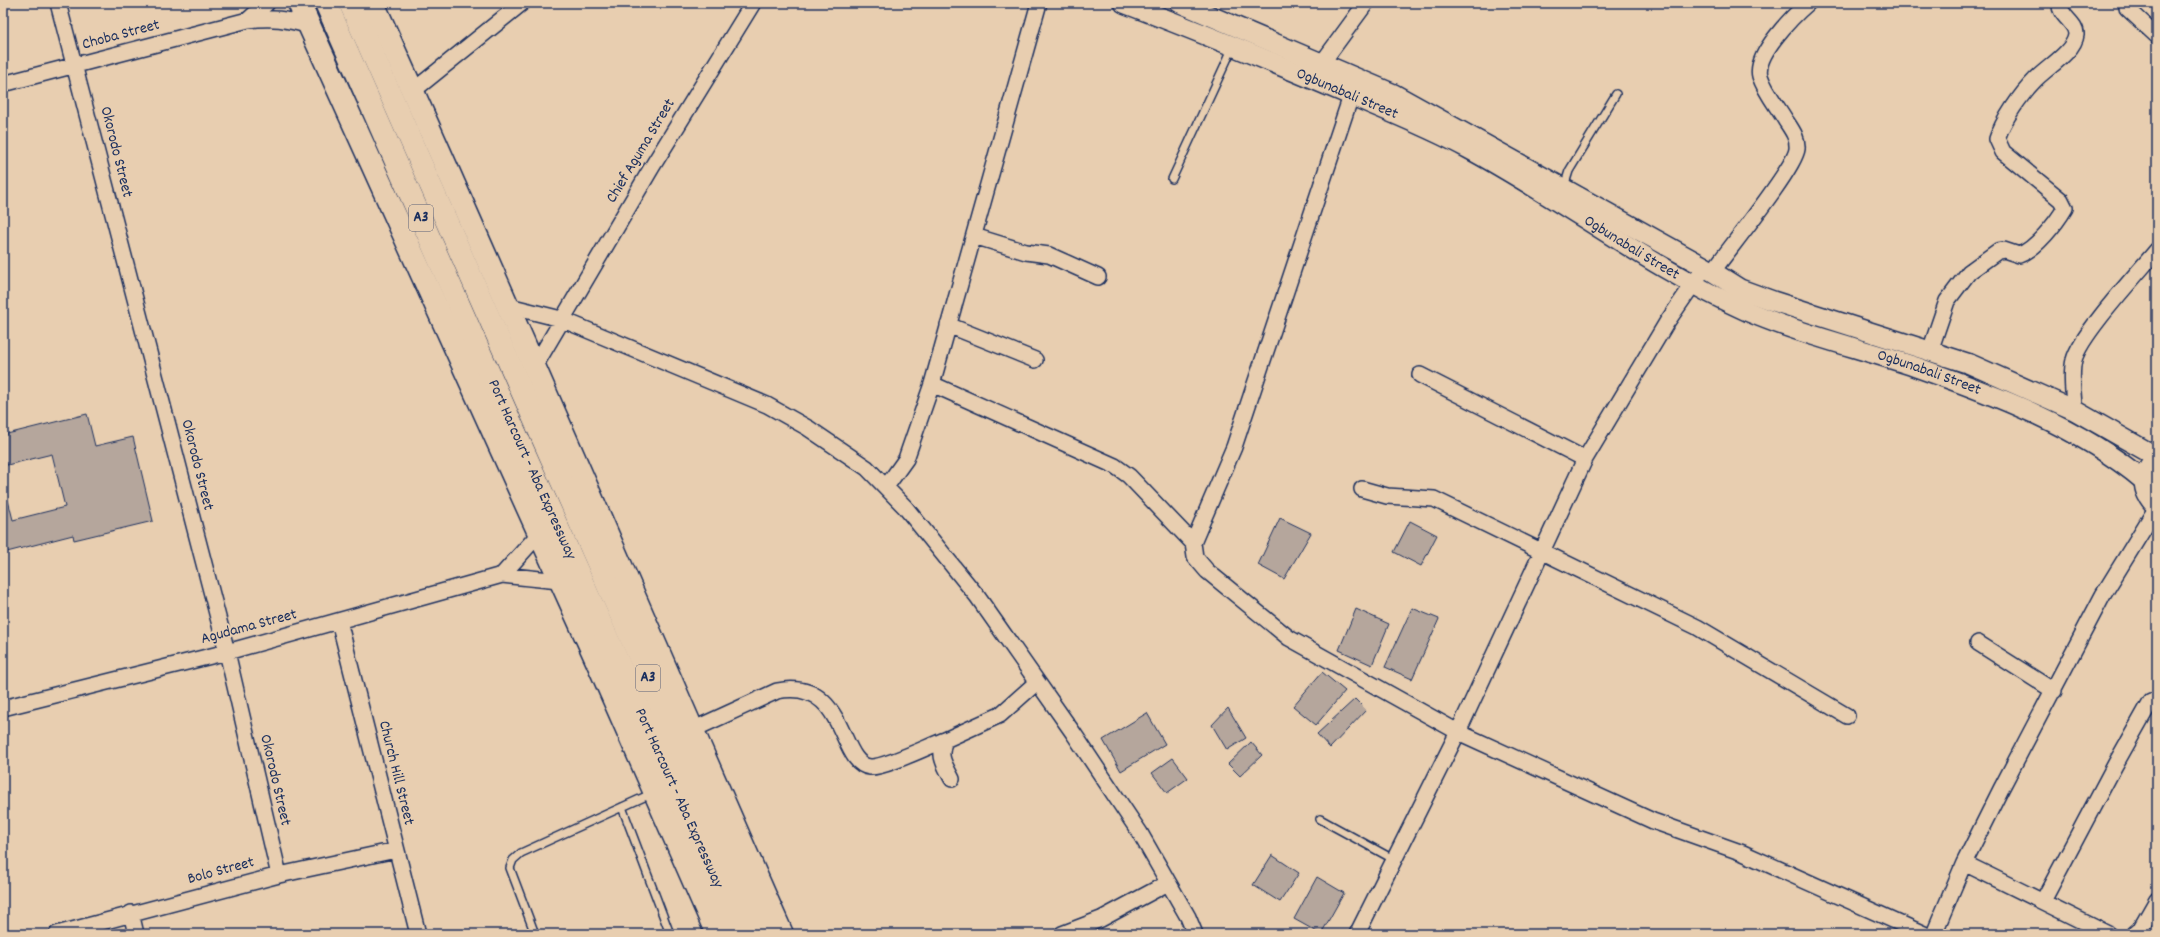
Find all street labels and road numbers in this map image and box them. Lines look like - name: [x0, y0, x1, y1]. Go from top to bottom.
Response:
- street label: Choba Street: [80, 14, 162, 56]
- street label: Ogbunabali Street: [1293, 62, 1402, 126]
- street label: Chief Aguma Street: [601, 94, 681, 208]
- street label: Okorodo Street: [94, 104, 138, 200]
- road number: A3: [409, 205, 433, 231]
- street label: Ogbunabali Street: [1579, 209, 1684, 286]
- street label: Ogbunabali Street: [1874, 344, 1985, 401]
- street label: Port Harcourt - Aba Expressway: [482, 376, 582, 564]
- street label: Okorodo Street: [175, 417, 219, 513]
- street label: Agudama Street: [198, 603, 300, 651]
- road number: A3: [636, 665, 660, 691]
- street label: Port Harcourt - Aba Expressway: [629, 704, 730, 892]
- street label: Church Hill Street: [372, 718, 420, 828]
- street label: Okorodo Street: [253, 732, 297, 828]
- street label: Bolo Street: [185, 851, 257, 891]

